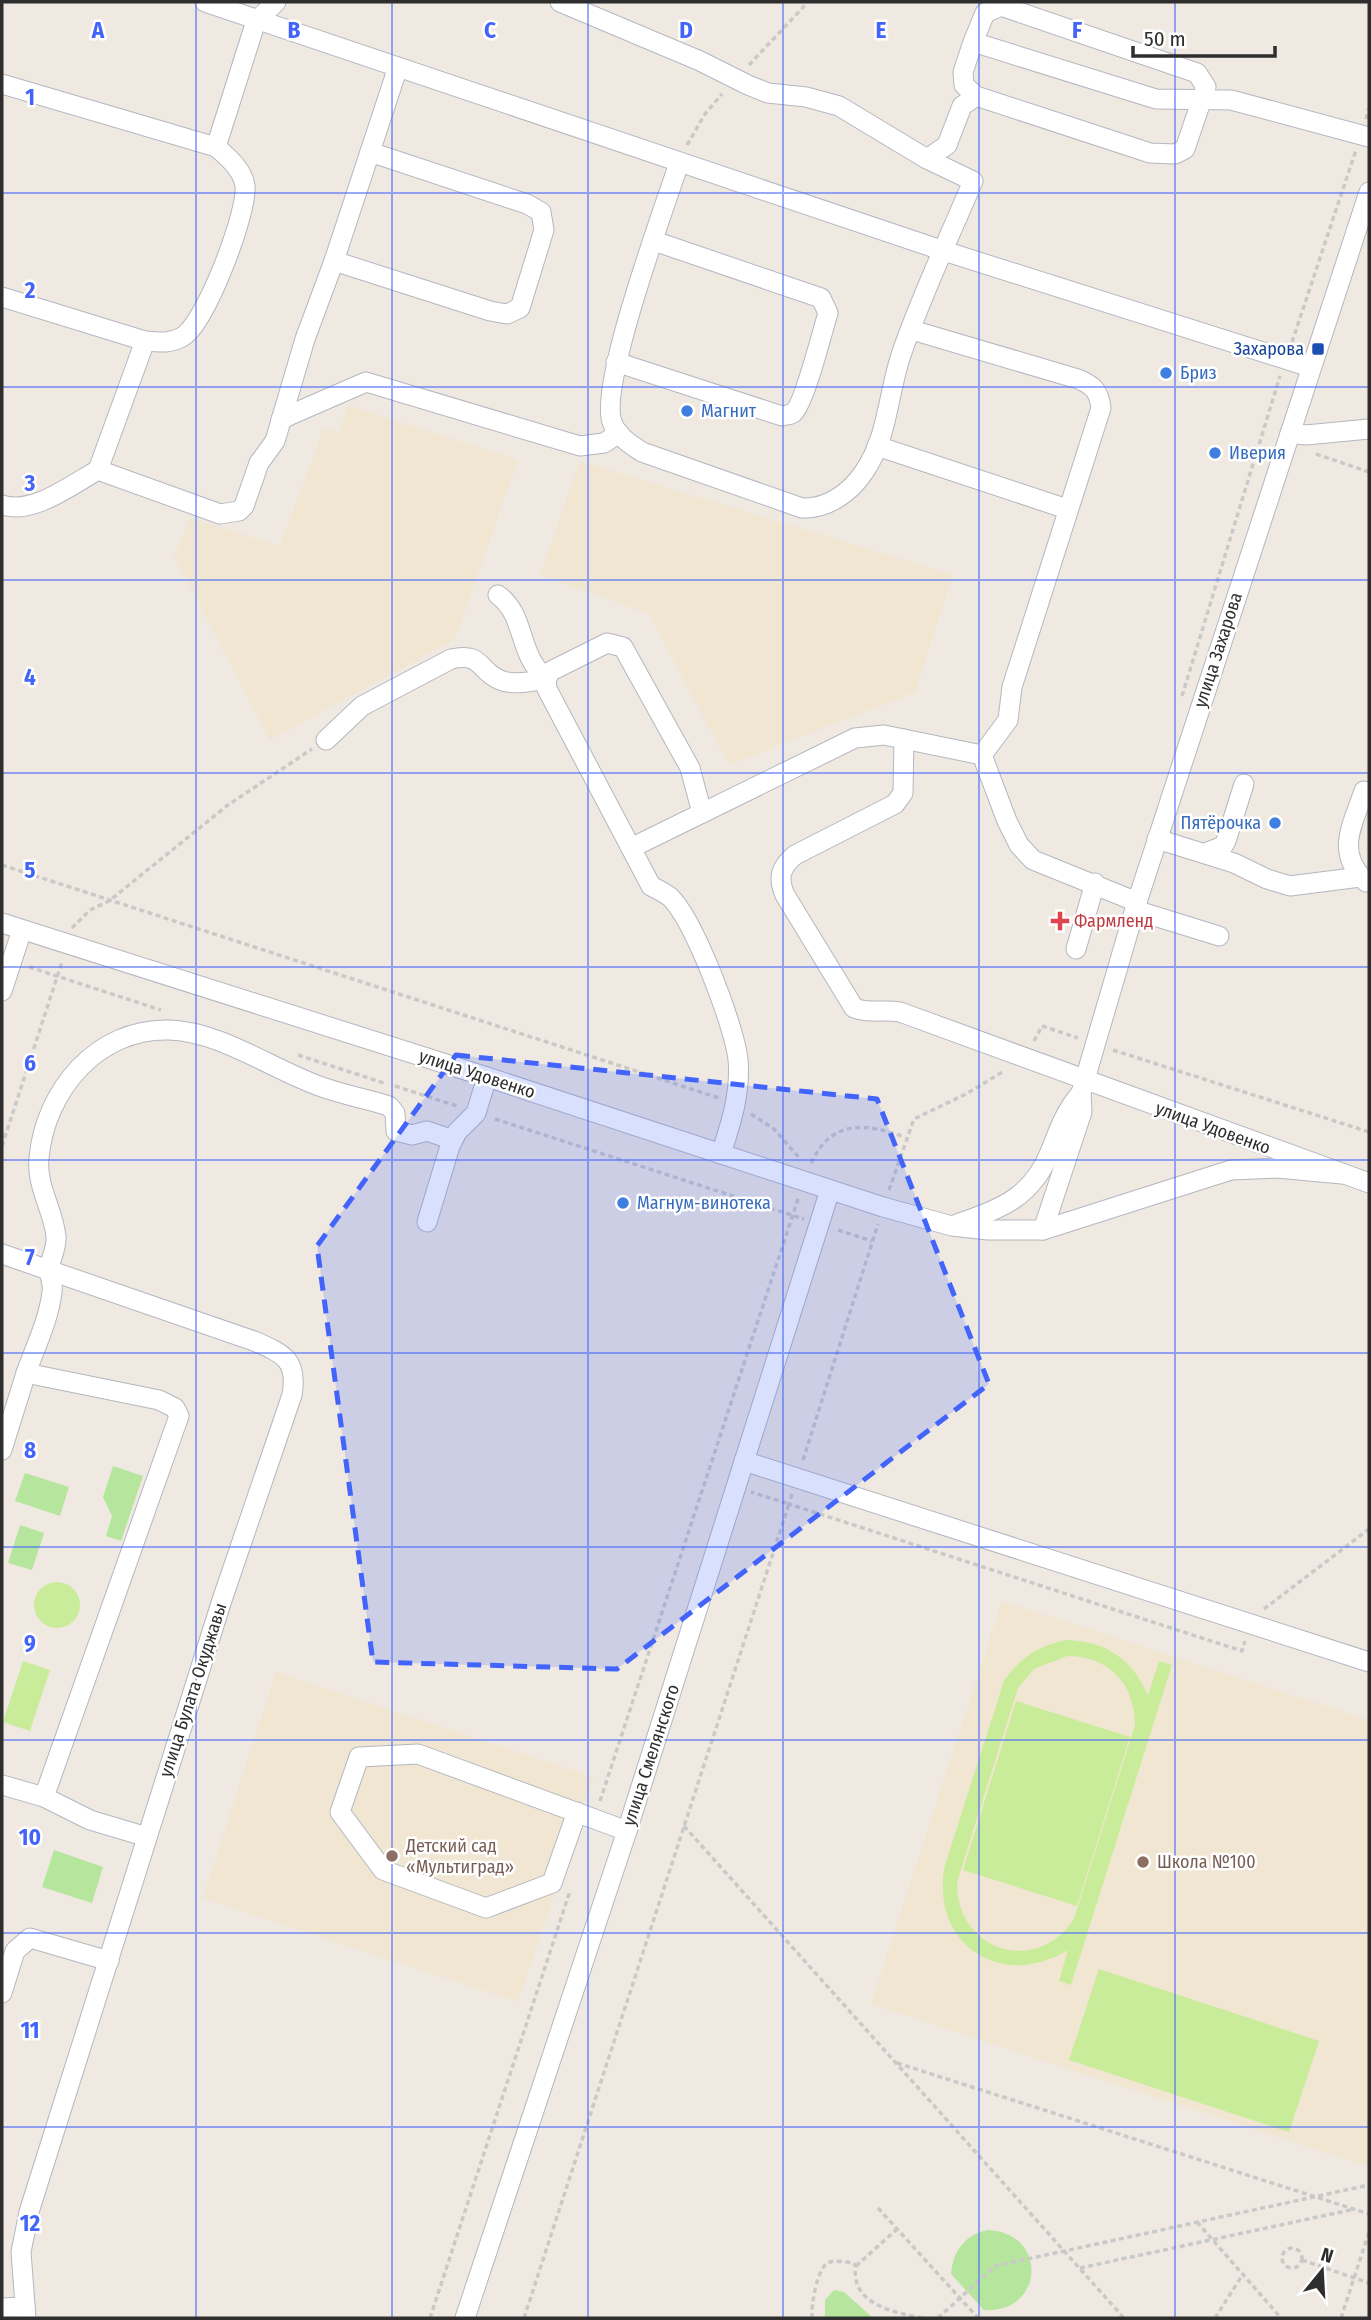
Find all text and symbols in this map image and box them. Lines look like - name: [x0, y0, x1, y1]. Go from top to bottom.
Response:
- scale bar: [1133, 14, 1275, 58]
- text: A: [91, 16, 105, 44]
- text: B: [288, 16, 301, 44]
- text: C: [484, 16, 496, 44]
- text: D: [679, 16, 693, 44]
- text: E: [876, 16, 887, 44]
- text: F: [1072, 16, 1082, 44]
- text: 50 m: [1144, 26, 1186, 52]
- text: 1: [25, 83, 35, 111]
- text: 2: [24, 276, 36, 304]
- place label: Захарова: [1233, 338, 1304, 360]
- marker: Захарова: [1310, 341, 1326, 357]
- place label: Бриз: [1180, 362, 1217, 384]
- marker: Бриз: [1158, 365, 1174, 381]
- place label: Магнит: [701, 400, 757, 422]
- marker: Магнит: [679, 403, 695, 419]
- place label: Иверия: [1229, 442, 1286, 464]
- marker: Иверия: [1207, 445, 1223, 461]
- text: 3: [24, 469, 36, 497]
- street label: улица Захарова: [1189, 589, 1247, 710]
- text: 4: [24, 663, 36, 691]
- place label: Пятёрочка: [1181, 812, 1261, 834]
- marker: Пятёрочка: [1267, 815, 1283, 831]
- text: 5: [24, 856, 36, 884]
- place label: Фармленд: [1074, 910, 1153, 932]
- marker: Фармленд: [1052, 913, 1068, 929]
- street label: улица Удовенко: [416, 1045, 538, 1103]
- text: 6: [24, 1049, 36, 1077]
- street label: улица Удовенко: [1152, 1097, 1274, 1159]
- place label: Магнум-винотека: [637, 1192, 771, 1214]
- marker: Магнум-винотека: [615, 1195, 631, 1211]
- text: 7: [25, 1243, 35, 1271]
- text: 8: [24, 1436, 36, 1464]
- street label: улица Булата Окуджавы: [154, 1600, 232, 1780]
- text: 9: [24, 1629, 36, 1657]
- street label: улица Смелянского: [618, 1682, 684, 1828]
- text: 10: [19, 1823, 41, 1851]
- place label: Детский сад «Мультиград»: [405, 1835, 514, 1878]
- marker: Детский сад «Мультиград»: [384, 1848, 400, 1864]
- place label: Школа №100: [1157, 1851, 1256, 1873]
- marker: Школа №100: [1135, 1854, 1151, 1870]
- text: 11: [20, 2016, 40, 2044]
- text: 12: [20, 2209, 41, 2237]
- north arrow: [1287, 2236, 1357, 2306]
- text: N: [1318, 2243, 1336, 2268]

